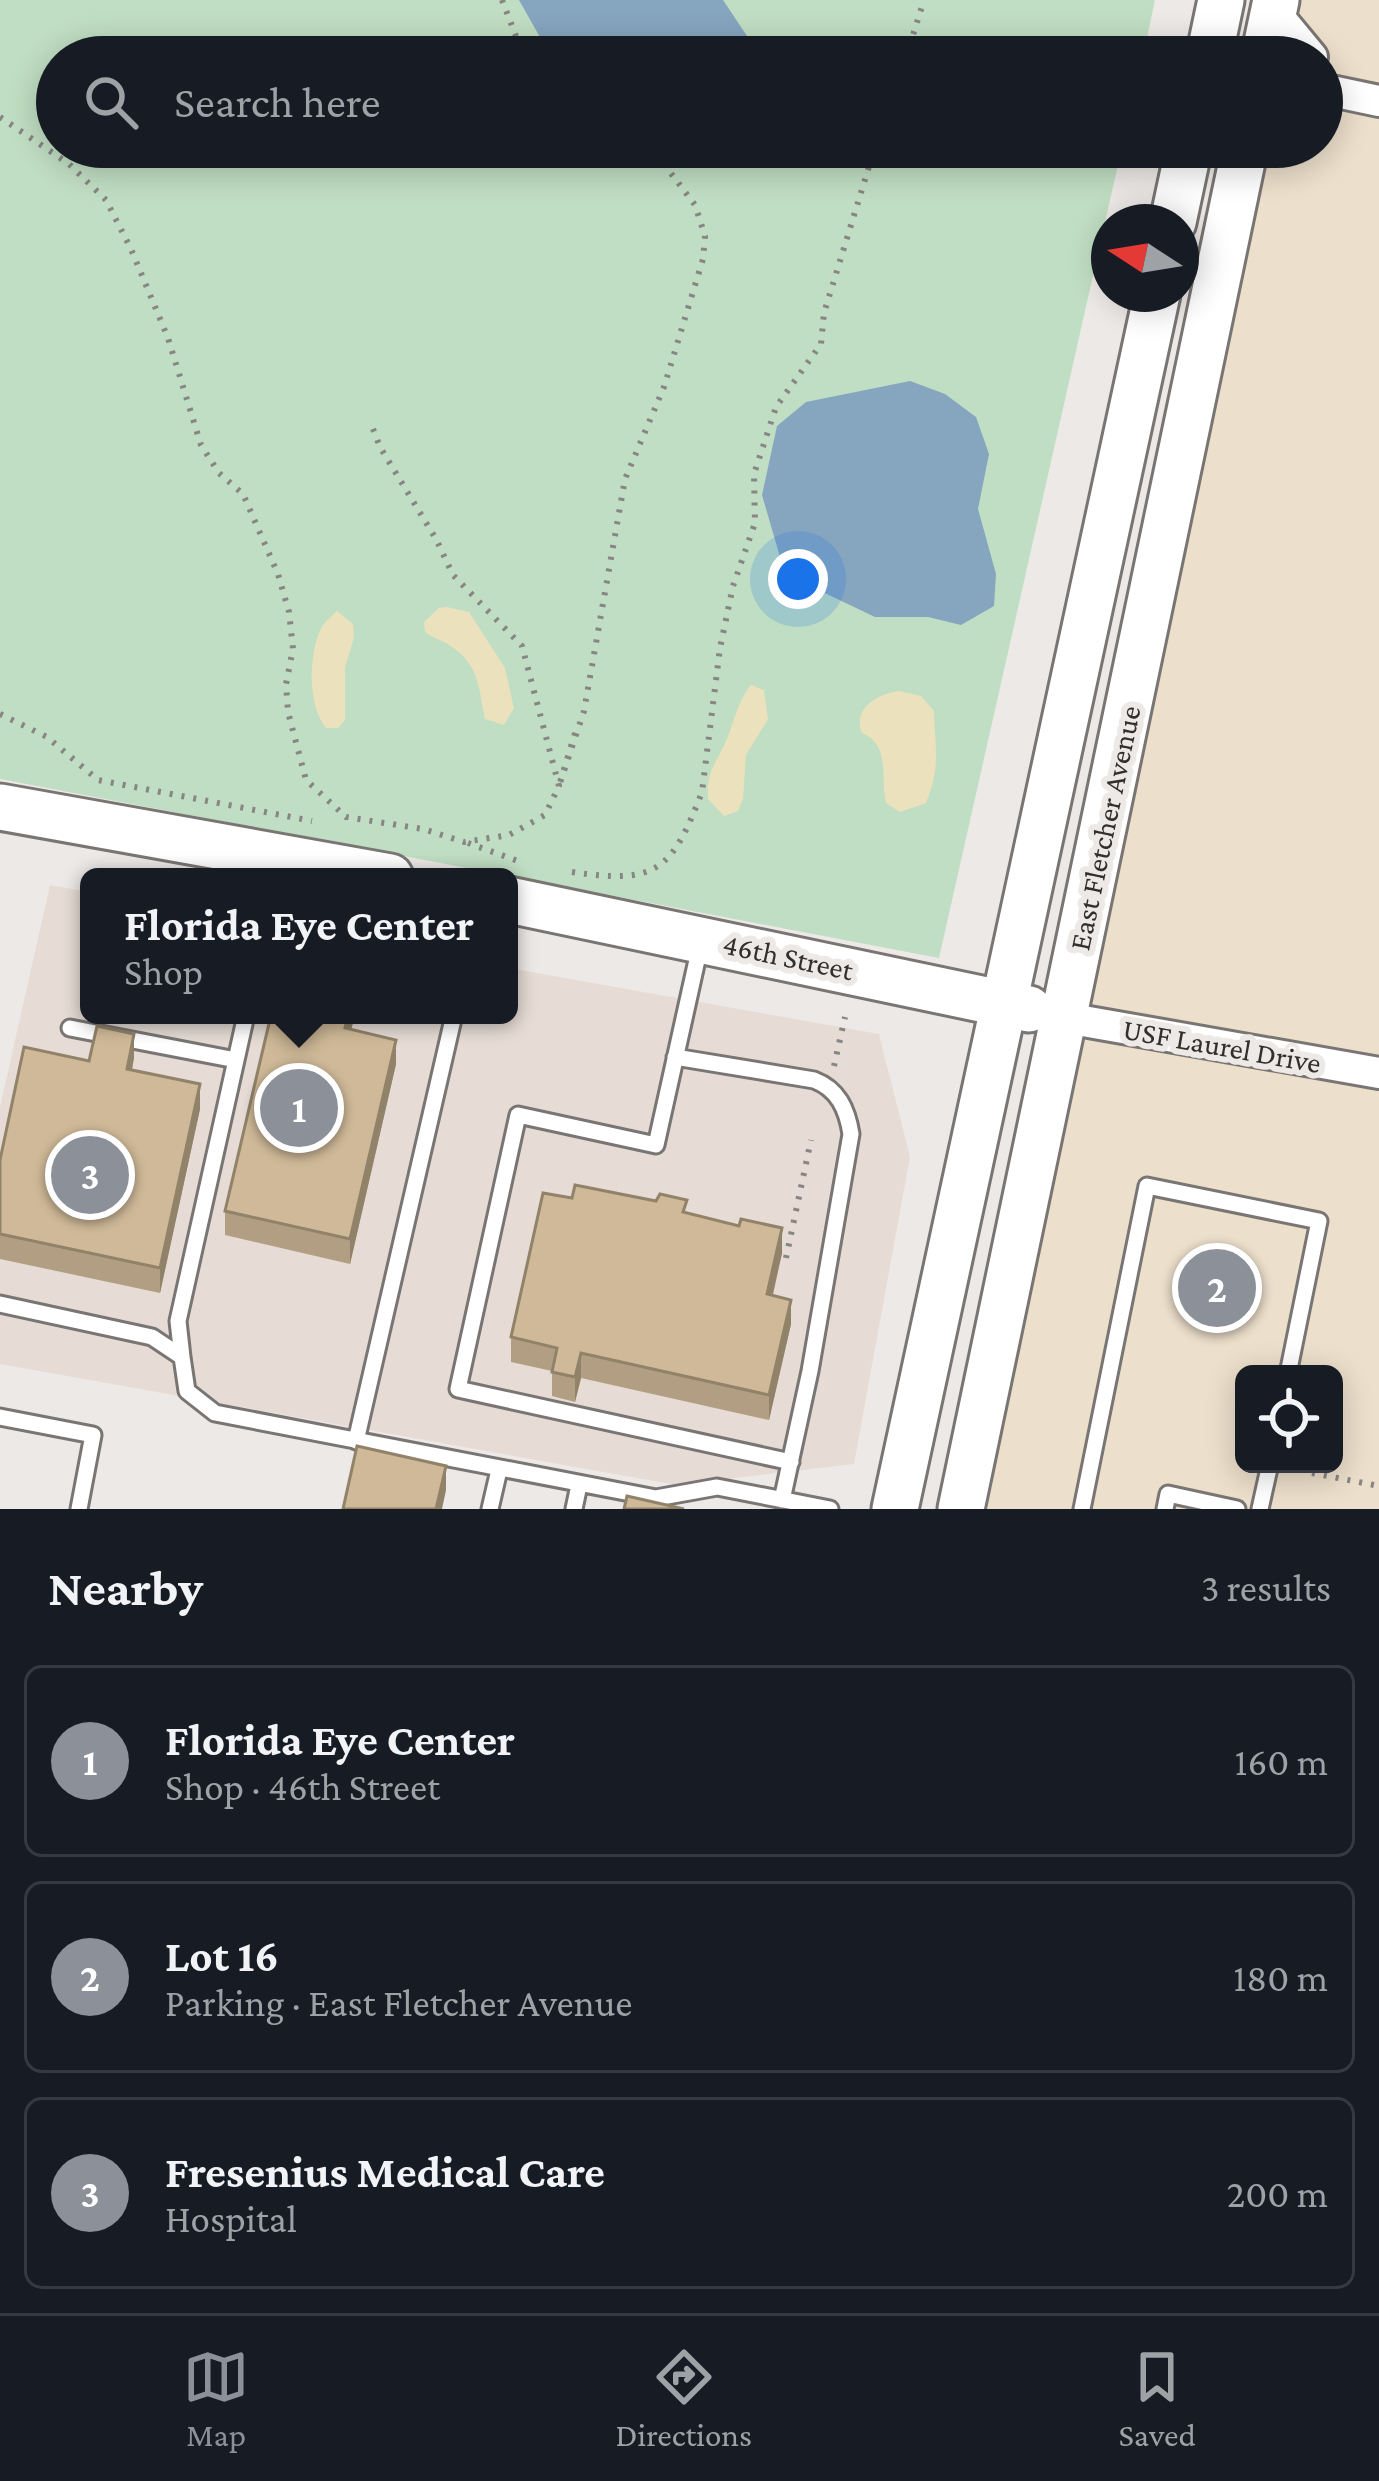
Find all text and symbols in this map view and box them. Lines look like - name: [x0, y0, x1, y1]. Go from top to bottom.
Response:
- search box: [36, 36, 1343, 168]
- icon: search: [78, 69, 144, 135]
- text: Search here: [174, 77, 381, 127]
- north arrow: [1091, 204, 1199, 312]
- your location: [768, 549, 828, 609]
- street label: East Fletcher Avenue: [1062, 703, 1147, 953]
- popup: [80, 868, 518, 1024]
- text: Florida Eye Center: [124, 900, 474, 950]
- street label: 46th Street: [720, 927, 857, 987]
- text: Shop: [124, 950, 203, 993]
- street label: USF Laurel Drive: [1120, 1012, 1324, 1079]
- pin: 1: [260, 1063, 338, 1153]
- pin: 3: [51, 1130, 129, 1220]
- pin: 2: [1178, 1243, 1256, 1333]
- map controls: [1235, 1365, 1343, 1473]
- button: locate: [1235, 1365, 1343, 1473]
- text: Nearby: [48, 1559, 203, 1616]
- text: 3 results: [1201, 1566, 1331, 1609]
- text: Florida Eye Center: [165, 1715, 515, 1765]
- text: 1: [83, 1740, 97, 1783]
- text: 160 m: [1235, 1740, 1328, 1783]
- text: Shop · 46th Street: [165, 1765, 440, 1808]
- text: Lot 16: [165, 1931, 279, 1981]
- text: 2: [80, 1956, 100, 1999]
- text: 180 m: [1233, 1956, 1328, 1999]
- text: Parking · East Fletcher Avenue: [165, 1981, 632, 2024]
- text: Fresenius Medical Care: [165, 2147, 605, 2197]
- text: 3: [80, 2172, 100, 2215]
- text: 200 m: [1227, 2172, 1328, 2215]
- text: Hospital: [165, 2197, 297, 2240]
- tab: Map: [183, 2344, 249, 2453]
- tab: Directions: [616, 2344, 752, 2453]
- tab: Saved: [1118, 2344, 1196, 2453]

